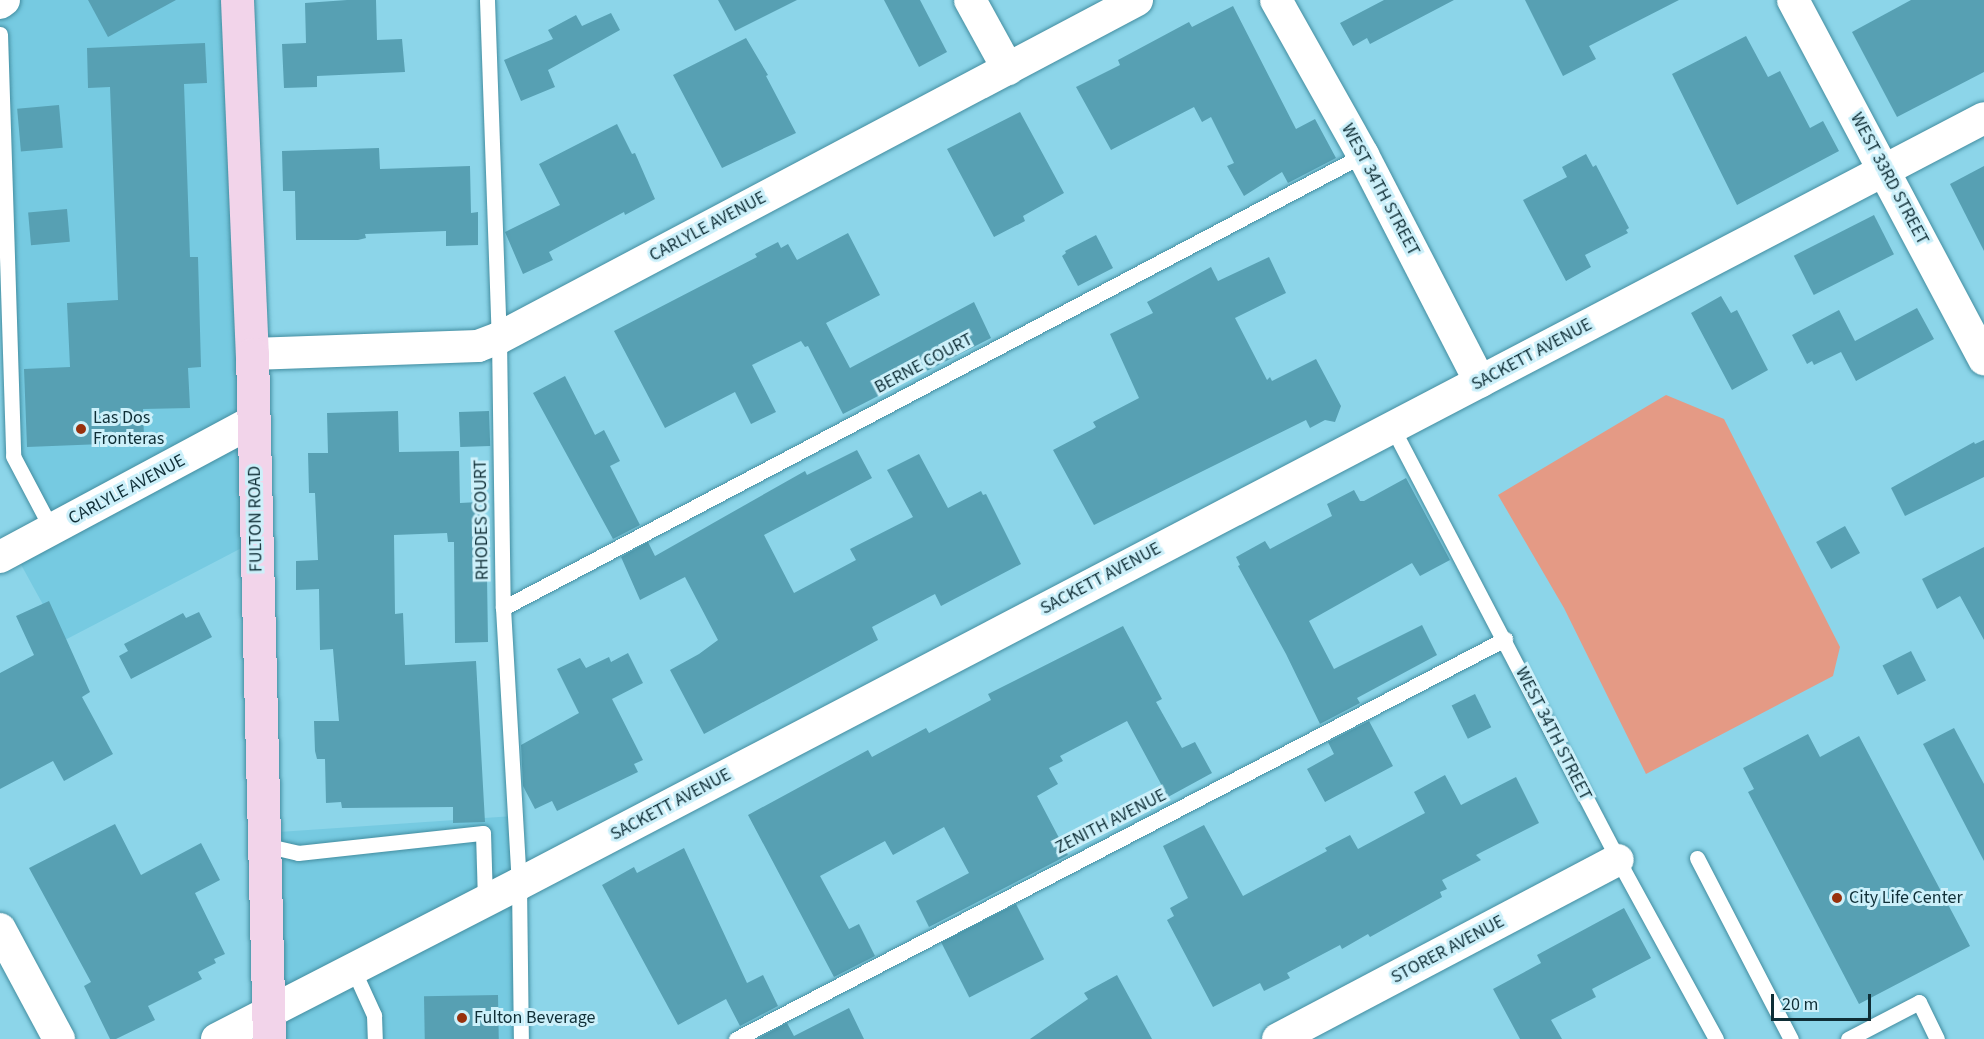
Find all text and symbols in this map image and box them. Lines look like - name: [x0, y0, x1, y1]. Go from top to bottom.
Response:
- street label: WEST 33RD STREET: [1845, 109, 1933, 249]
- street label: WEST 34TH STREET: [1336, 120, 1424, 260]
- street label: CARLYLE AVENUE: [646, 187, 770, 267]
- street label: SACKETT AVENUE: [1468, 314, 1596, 396]
- street label: BERNE COURT: [871, 329, 977, 399]
- place label: Las Dos Fronteras: [93, 408, 164, 450]
- marker: Las Dos Fronteras: [74, 422, 88, 436]
- street label: CARLYLE AVENUE: [65, 450, 189, 530]
- street label: RHODES COURT: [470, 459, 494, 581]
- street label: FULTON ROAD: [244, 466, 268, 572]
- street label: SACKETT AVENUE: [1037, 538, 1165, 620]
- street label: WEST 34TH STREET: [1510, 664, 1596, 804]
- street label: SACKETT AVENUE: [607, 764, 735, 846]
- street label: ZENITH AVENUE: [1052, 785, 1170, 859]
- place label: City Life Center: [1849, 887, 1963, 909]
- marker: City Life Center: [1830, 891, 1844, 905]
- street label: STORER AVENUE: [1388, 911, 1508, 989]
- scale bar: [1774, 982, 1874, 1020]
- text: 20 m: [1782, 992, 1818, 1017]
- place label: Fulton Beverage: [474, 1007, 596, 1029]
- marker: Fulton Beverage: [455, 1011, 469, 1025]

